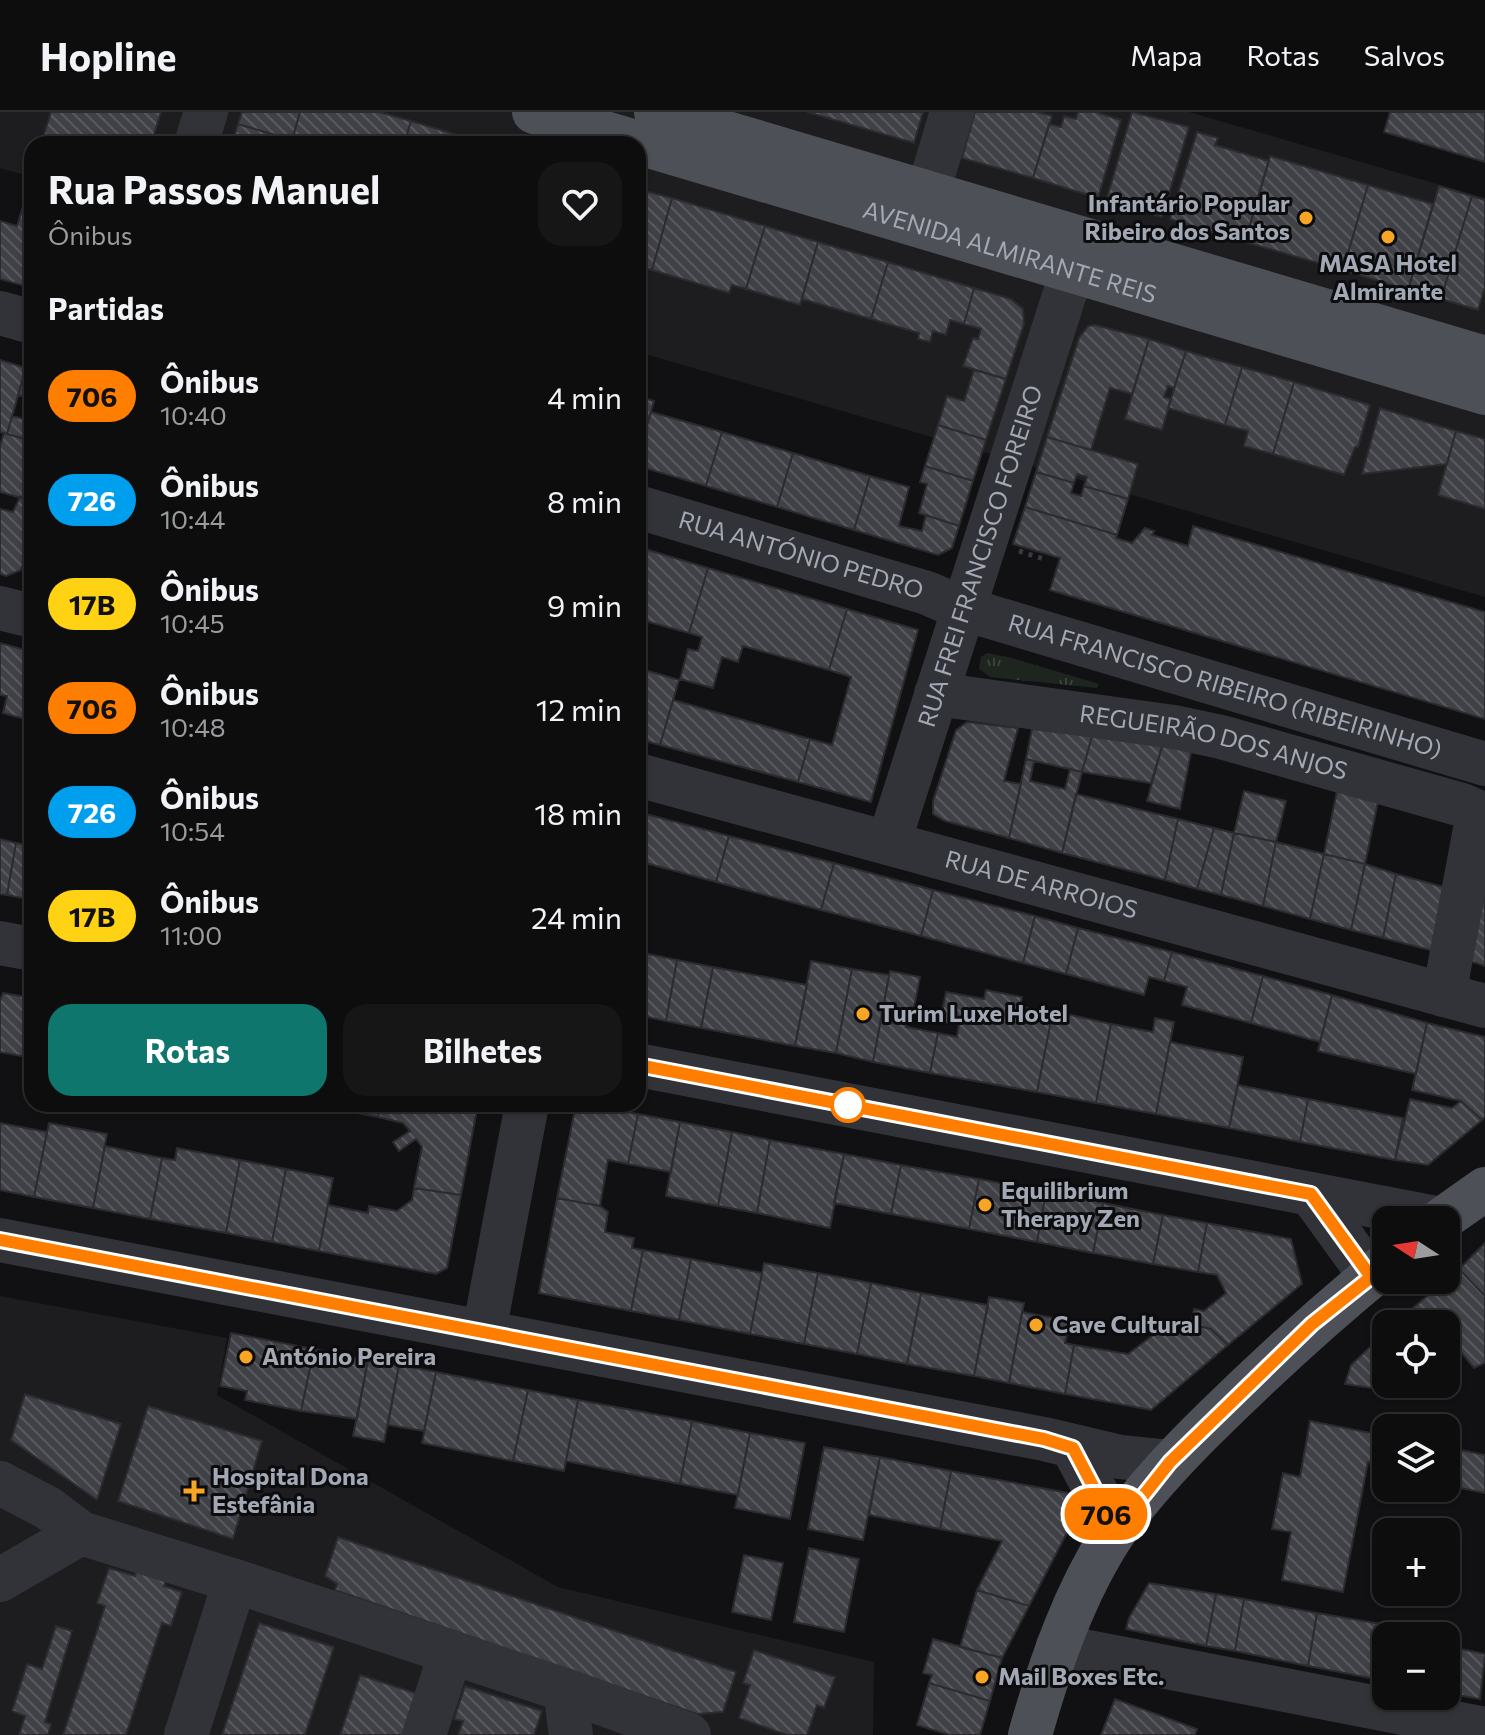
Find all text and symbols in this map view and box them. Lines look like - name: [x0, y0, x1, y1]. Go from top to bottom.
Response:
- text: Hopline: [40, 32, 177, 79]
- text: Mapa: [1130, 38, 1203, 72]
- text: Rotas: [1247, 38, 1320, 72]
- text: Salvos: [1364, 38, 1445, 72]
- button: heart: [538, 162, 622, 246]
- text: Rua Passos Manuel: [48, 165, 380, 212]
- place label: Infantário Popular Ribeiro dos Santos: [1085, 188, 1290, 245]
- street label: AVENIDA ALMIRANTE REIS: [860, 194, 1160, 308]
- marker: Infantário Popular Ribeiro dos Santos: [1297, 209, 1315, 227]
- text: Ônibus: [48, 219, 133, 250]
- marker: MASA Hotel Almirante: [1379, 228, 1397, 246]
- place label: MASA Hotel Almirante: [1319, 248, 1457, 305]
- text: Partidas: [48, 289, 164, 326]
- text: Ônibus: [160, 362, 259, 399]
- text: 4 min: [547, 378, 622, 415]
- text: 706: [66, 379, 118, 413]
- street label: RUA FREI FRANCISCO FOREIRO: [911, 381, 1047, 730]
- text: 10:40: [160, 399, 227, 430]
- text: Ônibus: [160, 466, 259, 503]
- text: 8 min: [547, 482, 622, 519]
- text: 726: [68, 483, 116, 517]
- text: 10:44: [160, 503, 225, 534]
- street label: RUA ANTÓNIO PEDRO: [676, 504, 927, 604]
- text: Ônibus: [160, 570, 259, 607]
- text: 9 min: [547, 586, 622, 623]
- text: 17B: [69, 587, 115, 621]
- text: 10:45: [160, 607, 225, 638]
- street label: RUA FRANCISCO RIBEIRO (RIBEIRINHO): [1005, 607, 1445, 763]
- text: Ônibus: [160, 674, 259, 711]
- text: 12 min: [536, 690, 622, 727]
- text: 706: [66, 691, 118, 725]
- street label: REGUEIRÃO DOS ANJOS: [1078, 698, 1351, 785]
- text: 10:48: [160, 711, 226, 742]
- text: Ônibus: [160, 778, 259, 815]
- text: 18 min: [534, 794, 622, 831]
- text: 726: [68, 795, 116, 829]
- text: 10:54: [160, 815, 225, 846]
- street label: RUA DE ARROIOS: [942, 843, 1141, 924]
- text: Ônibus: [160, 882, 259, 919]
- text: 24 min: [531, 898, 622, 935]
- text: 17B: [69, 899, 115, 933]
- text: 11:00: [160, 919, 222, 950]
- place label: Turim Luxe Hotel: [879, 998, 1068, 1027]
- button: Rotas: [48, 1004, 327, 1096]
- button: Bilhetes: [343, 1004, 622, 1096]
- marker: Turim Luxe Hotel: [854, 1005, 872, 1023]
- unlabelled marker: [831, 1088, 865, 1122]
- place label: Equilibrium Therapy Zen: [1001, 1175, 1140, 1232]
- marker: Equilibrium Therapy Zen: [976, 1196, 994, 1214]
- north arrow: [1372, 1206, 1460, 1294]
- map controls: [1372, 1206, 1460, 1710]
- place label: Cave Cultural: [1052, 1309, 1200, 1338]
- button: locate: [1372, 1310, 1460, 1398]
- marker: Cave Cultural: [1027, 1316, 1045, 1334]
- place label: António Pereira: [262, 1341, 436, 1370]
- marker: António Pereira: [237, 1348, 255, 1366]
- button: layers: [1372, 1414, 1460, 1502]
- place label: Hospital Dona Estefânia: [212, 1461, 369, 1518]
- marker: Hospital Dona Estefânia: [183, 1480, 205, 1502]
- line badge: 706: [1060, 1488, 1152, 1540]
- text: 706: [1080, 1497, 1132, 1531]
- button: +: [1372, 1518, 1460, 1606]
- button: −: [1372, 1622, 1460, 1710]
- place label: Mail Boxes Etc.: [998, 1661, 1164, 1690]
- marker: Mail Boxes Etc.: [973, 1668, 991, 1686]

